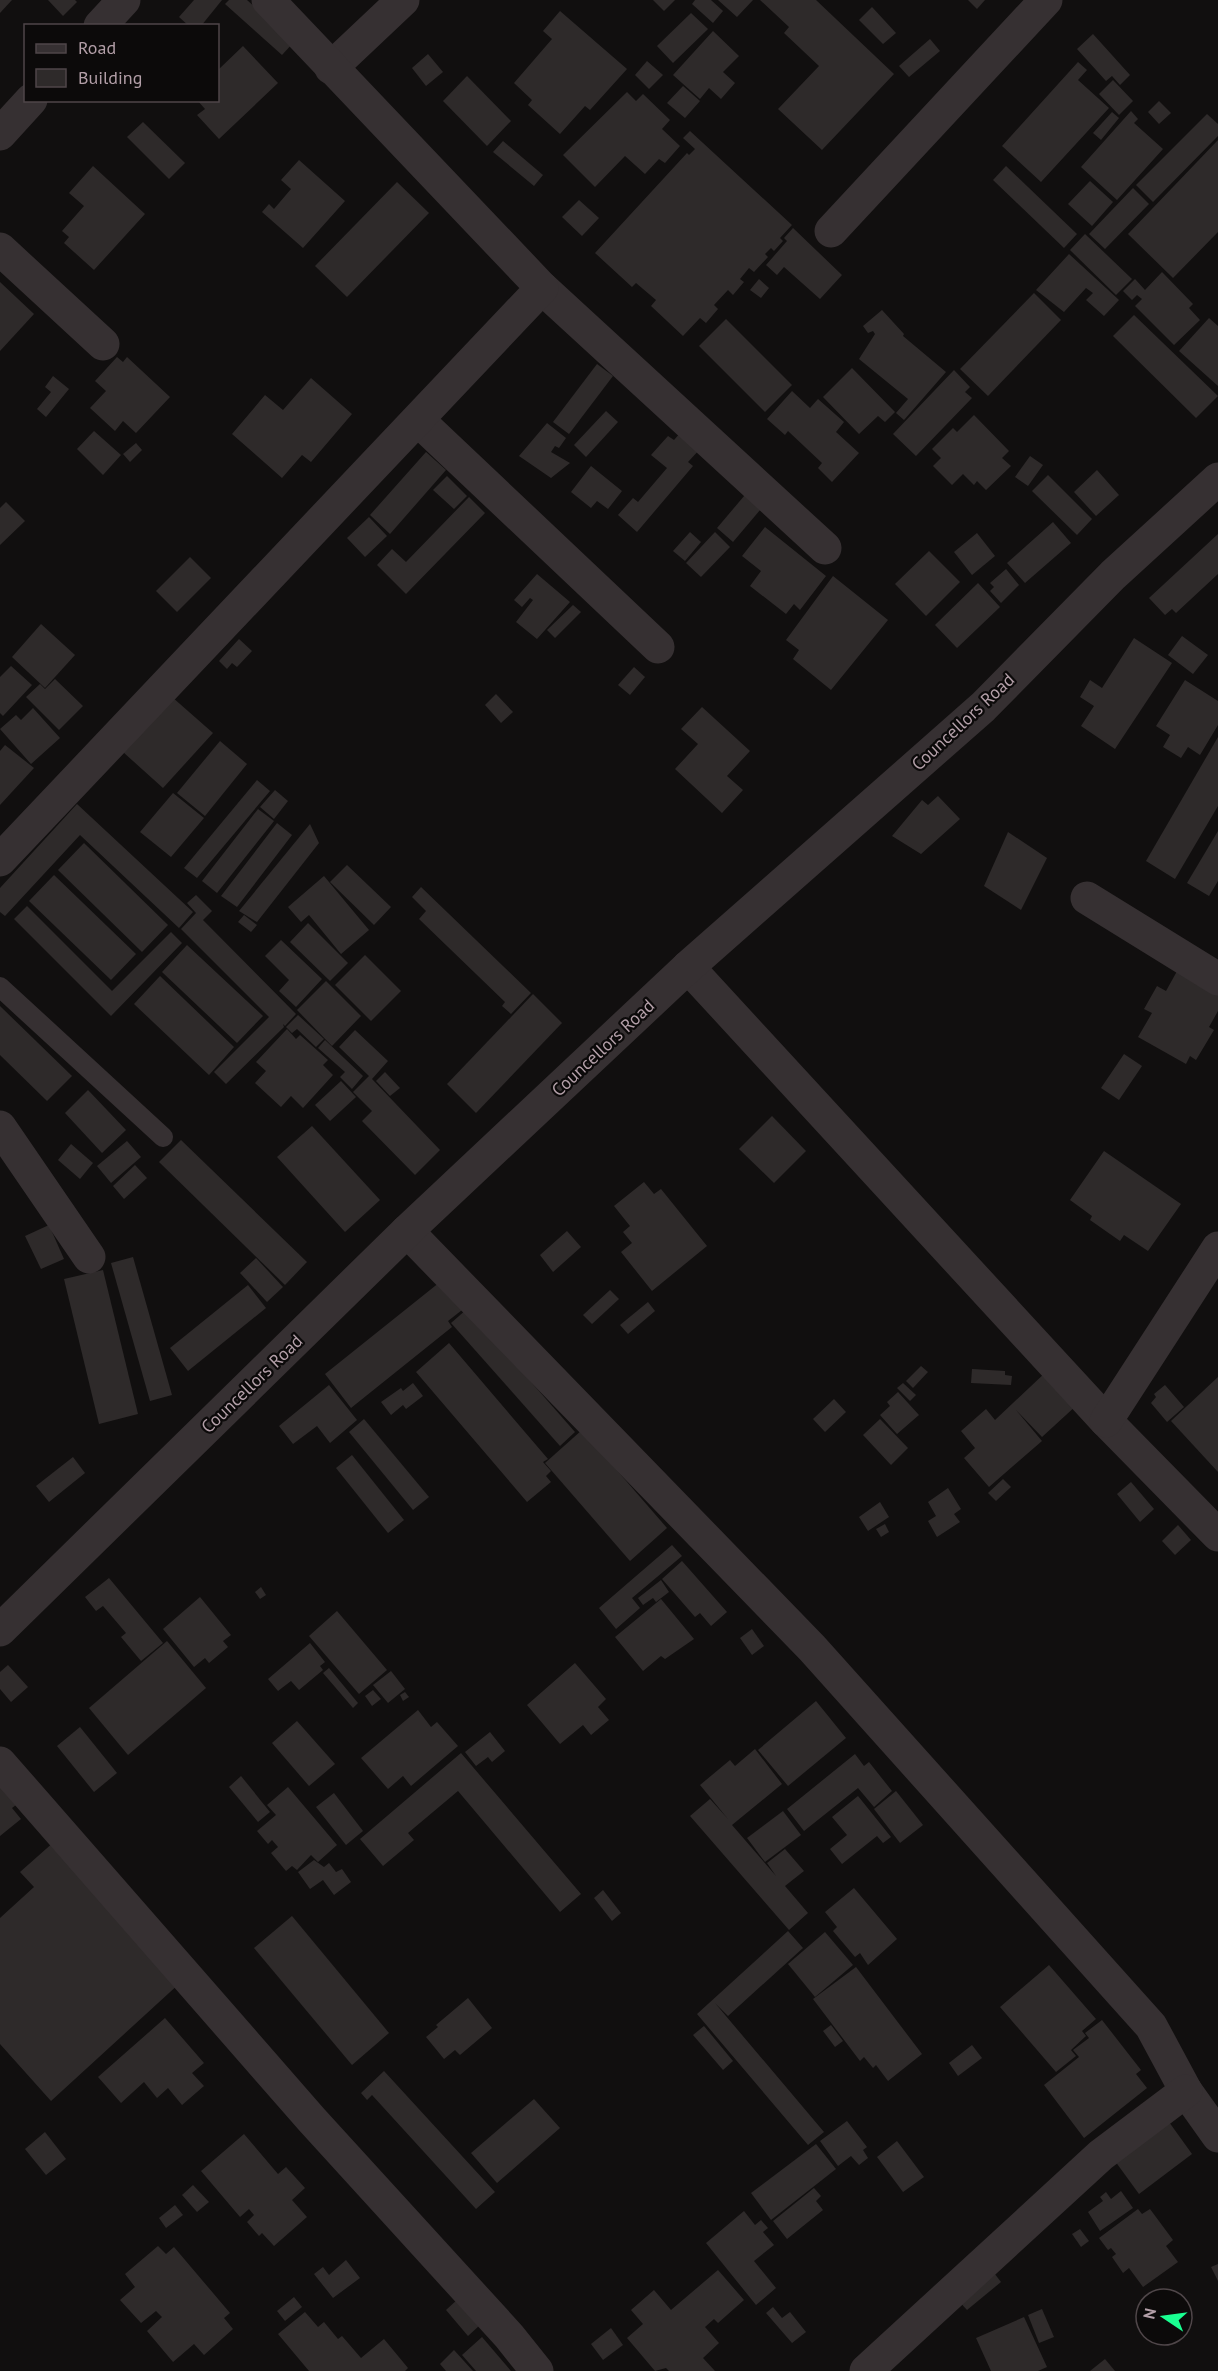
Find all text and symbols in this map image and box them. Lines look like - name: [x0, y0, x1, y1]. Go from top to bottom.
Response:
- legend: [24, 24, 219, 102]
- text: Road: [78, 36, 116, 59]
- text: Building: [78, 66, 142, 89]
- street label: Councellors Road: [906, 668, 1019, 775]
- street label: Councellors Road: [546, 994, 659, 1101]
- street label: Councellors Road: [196, 1329, 307, 1438]
- north arrow: [1134, 2287, 1194, 2347]
- text: N: [1138, 2306, 1160, 2321]

